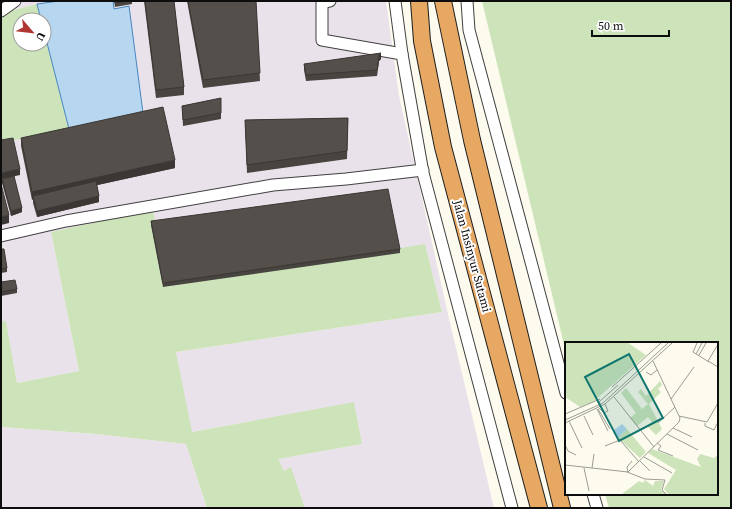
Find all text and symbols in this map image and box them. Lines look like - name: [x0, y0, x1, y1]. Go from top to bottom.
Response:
- north arrow: [12, 12, 52, 52]
- scale bar: [592, 12, 669, 38]
- text: 50 m: [598, 18, 624, 34]
- text: U: [32, 29, 49, 44]
- street label: Jalan Insinyur Sutami: [449, 197, 495, 314]
- inset map: [565, 342, 718, 495]

